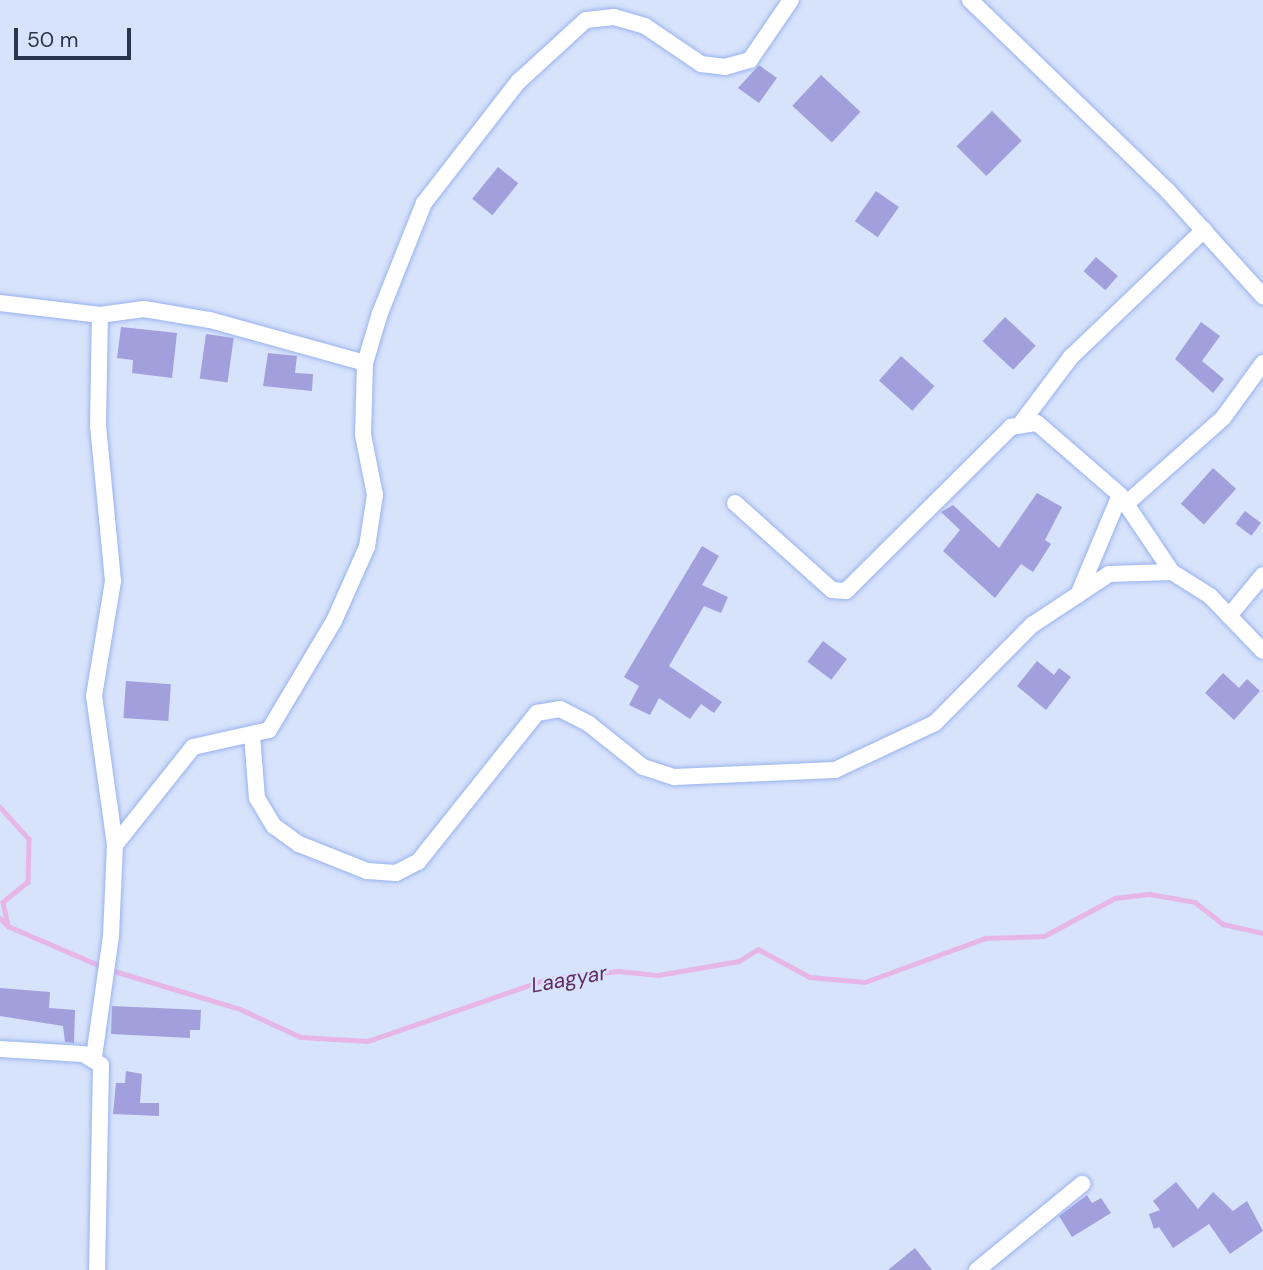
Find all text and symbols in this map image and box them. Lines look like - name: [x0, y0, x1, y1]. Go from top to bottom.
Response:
- scale bar: [18, 14, 135, 58]
- text: 50 m: [27, 26, 78, 54]
- water label: Laagyar: [529, 960, 609, 998]

